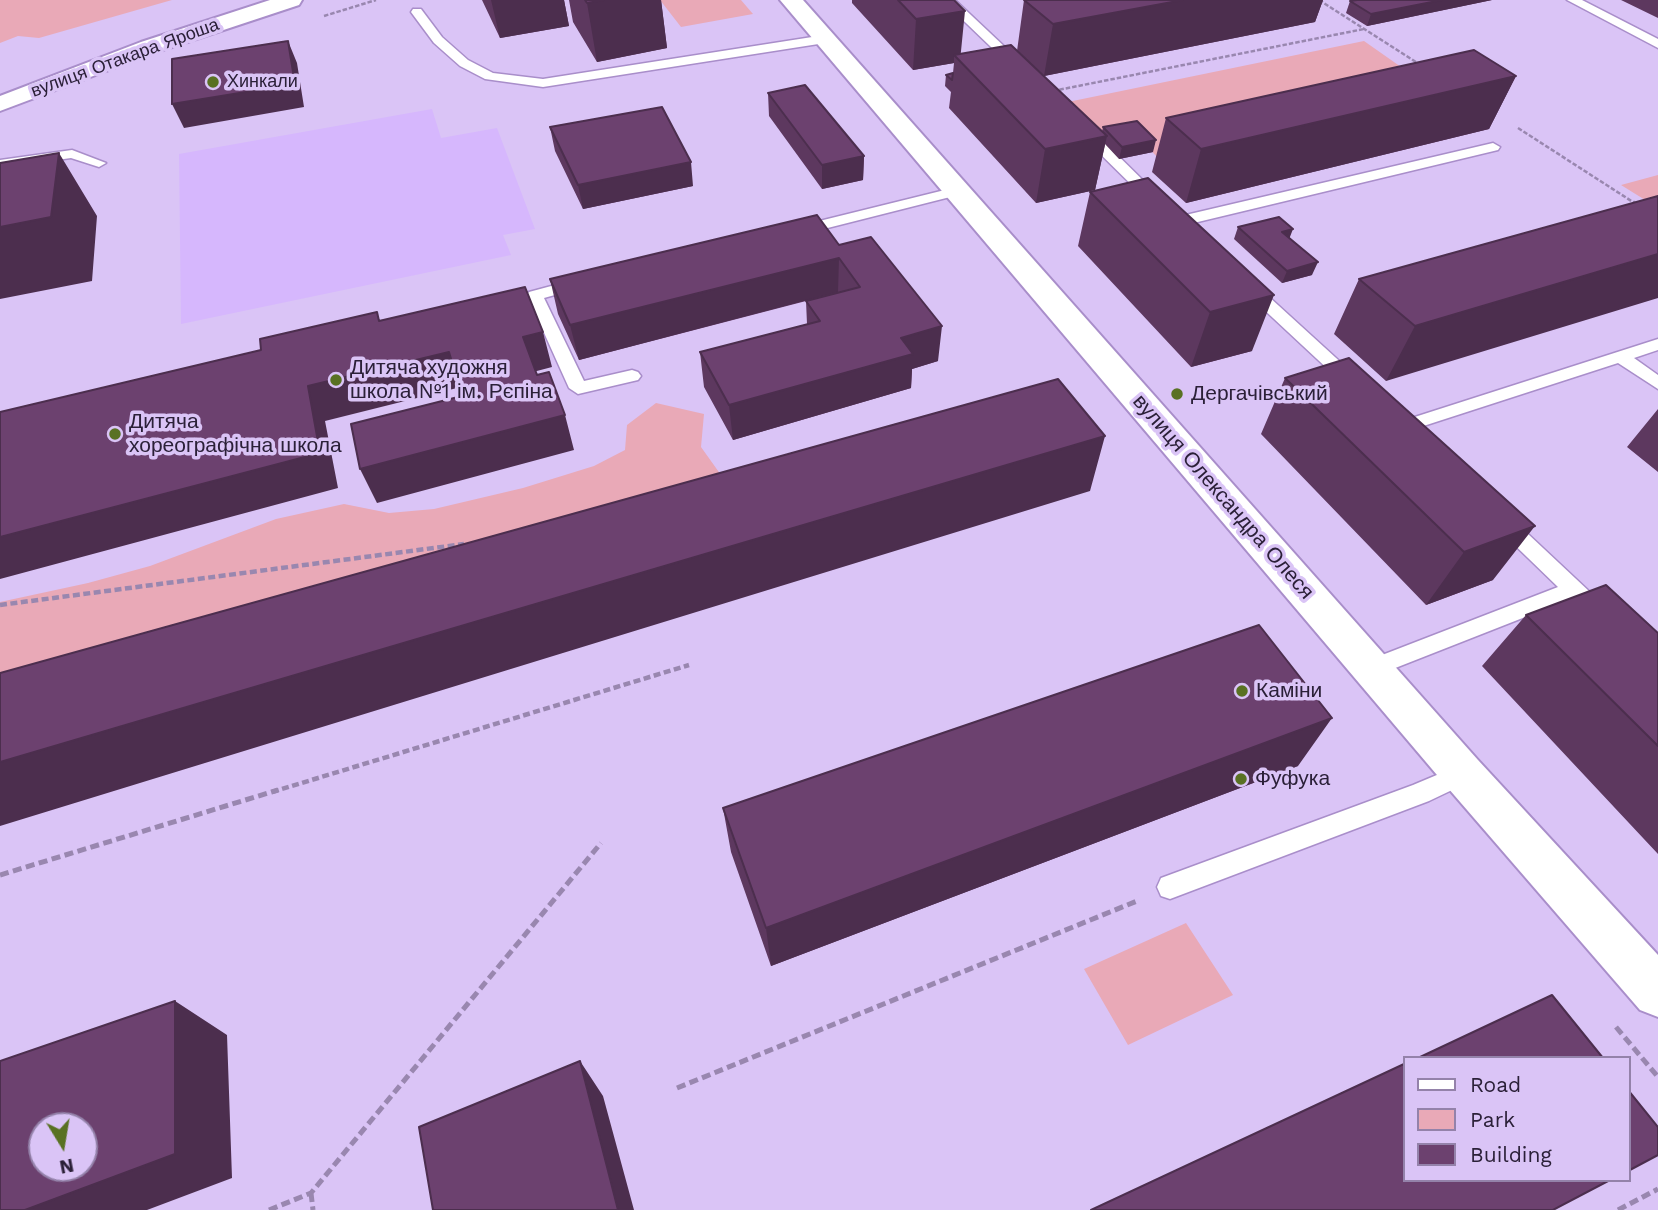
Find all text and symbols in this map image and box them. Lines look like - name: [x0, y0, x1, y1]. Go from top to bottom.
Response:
- street label: вулиця Отакара Яроша: [28, 14, 222, 102]
- place label: Хинкали: [227, 71, 298, 93]
- marker: Хинкали: [205, 74, 221, 90]
- place label: Дитяча художня школа №1 ім. Рєпіна: [350, 355, 553, 405]
- marker: Дитяча художня школа №1 ім. Рєпіна: [328, 372, 344, 388]
- place label: Дергачівський: [1191, 381, 1328, 407]
- marker: Дергачівський: [1169, 386, 1185, 402]
- street label: вулиця Олександра Олеся: [1127, 389, 1319, 605]
- place label: Дитяча хореографічна школа: [129, 409, 342, 459]
- marker: Дитяча хореографічна школа: [107, 426, 123, 442]
- place label: Каміни: [1256, 678, 1322, 704]
- marker: Каміни: [1234, 683, 1250, 699]
- place label: Фуфука: [1255, 766, 1330, 792]
- marker: Фуфука: [1233, 771, 1249, 787]
- legend: [1402, 1056, 1630, 1182]
- text: Road: [1470, 1072, 1521, 1097]
- text: Park: [1470, 1107, 1515, 1132]
- north arrow: [28, 1112, 98, 1182]
- text: Building: [1470, 1142, 1552, 1167]
- text: N: [58, 1154, 76, 1179]

